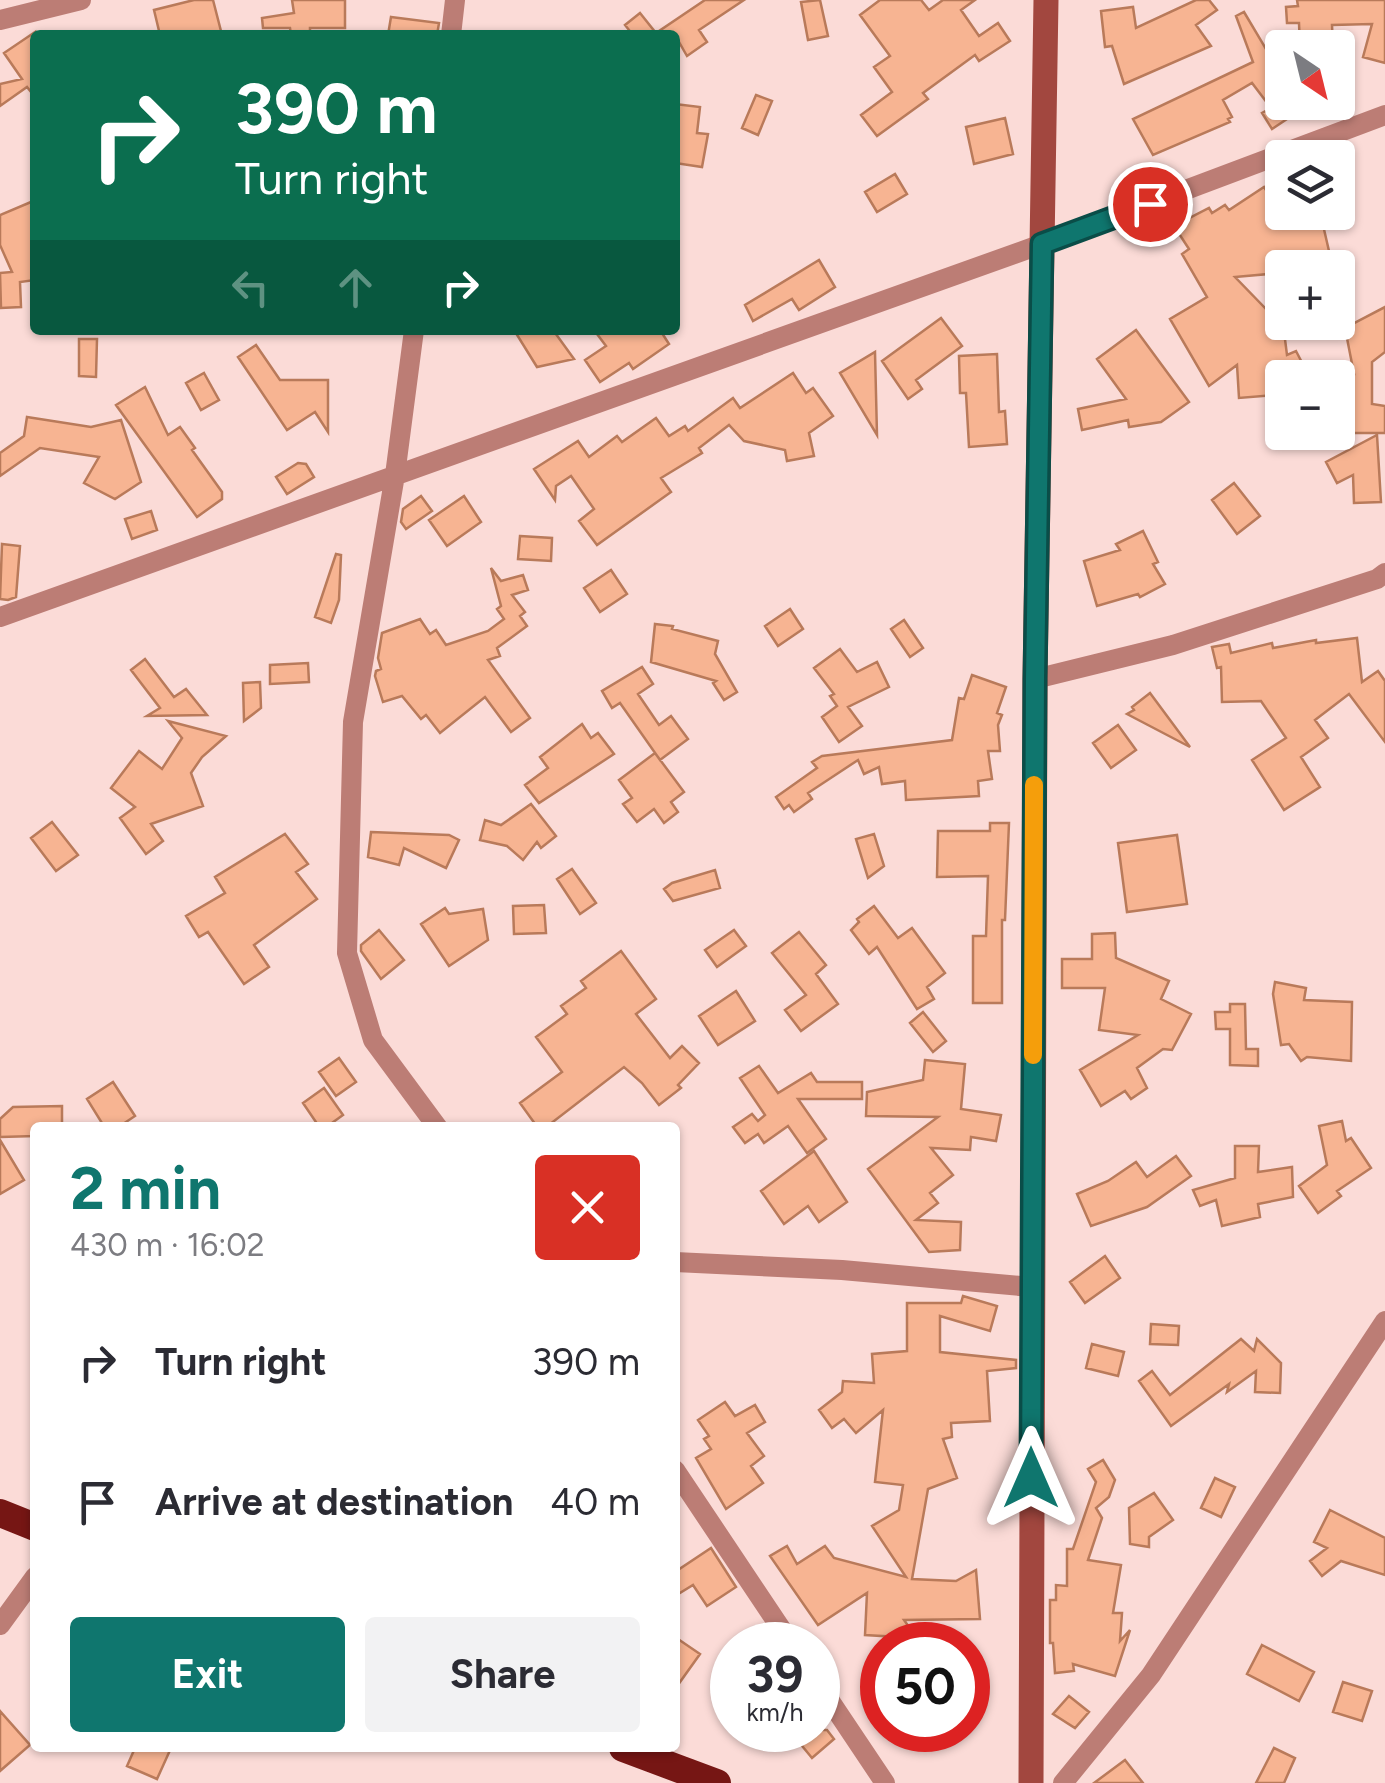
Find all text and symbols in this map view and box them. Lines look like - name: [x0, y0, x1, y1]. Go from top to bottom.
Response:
- north arrow: [1265, 30, 1355, 120]
- map controls: [1265, 30, 1355, 450]
- text: 390 m: [235, 66, 438, 151]
- icon: right: [70, 70, 200, 200]
- button: layers: [1265, 140, 1355, 230]
- text: Turn right: [235, 151, 428, 205]
- pin: [1108, 162, 1193, 247]
- icon: arrive: [1123, 177, 1178, 232]
- button: +: [1265, 250, 1355, 340]
- icon: left: [223, 260, 278, 315]
- icon: ahead: [328, 260, 383, 315]
- icon: right: [433, 260, 488, 315]
- button: −: [1265, 360, 1355, 450]
- text: 2 min: [70, 1152, 221, 1224]
- button: close: [535, 1155, 640, 1260]
- text: 430 m · 16:02: [70, 1226, 265, 1264]
- icon: right: [70, 1335, 125, 1390]
- text: Turn right: [155, 1339, 327, 1385]
- text: 390 m: [532, 1339, 640, 1385]
- position arrow: [979, 1426, 1083, 1530]
- icon: arrive: [70, 1475, 125, 1530]
- text: Arrive at destination: [155, 1479, 513, 1525]
- text: 40 m: [550, 1479, 640, 1525]
- button: Exit: [70, 1617, 345, 1732]
- button: Share: [365, 1617, 640, 1732]
- speed limit sign: 50: [860, 1622, 990, 1752]
- text: 39: [747, 1644, 803, 1705]
- text: km/h: [746, 1697, 804, 1727]

